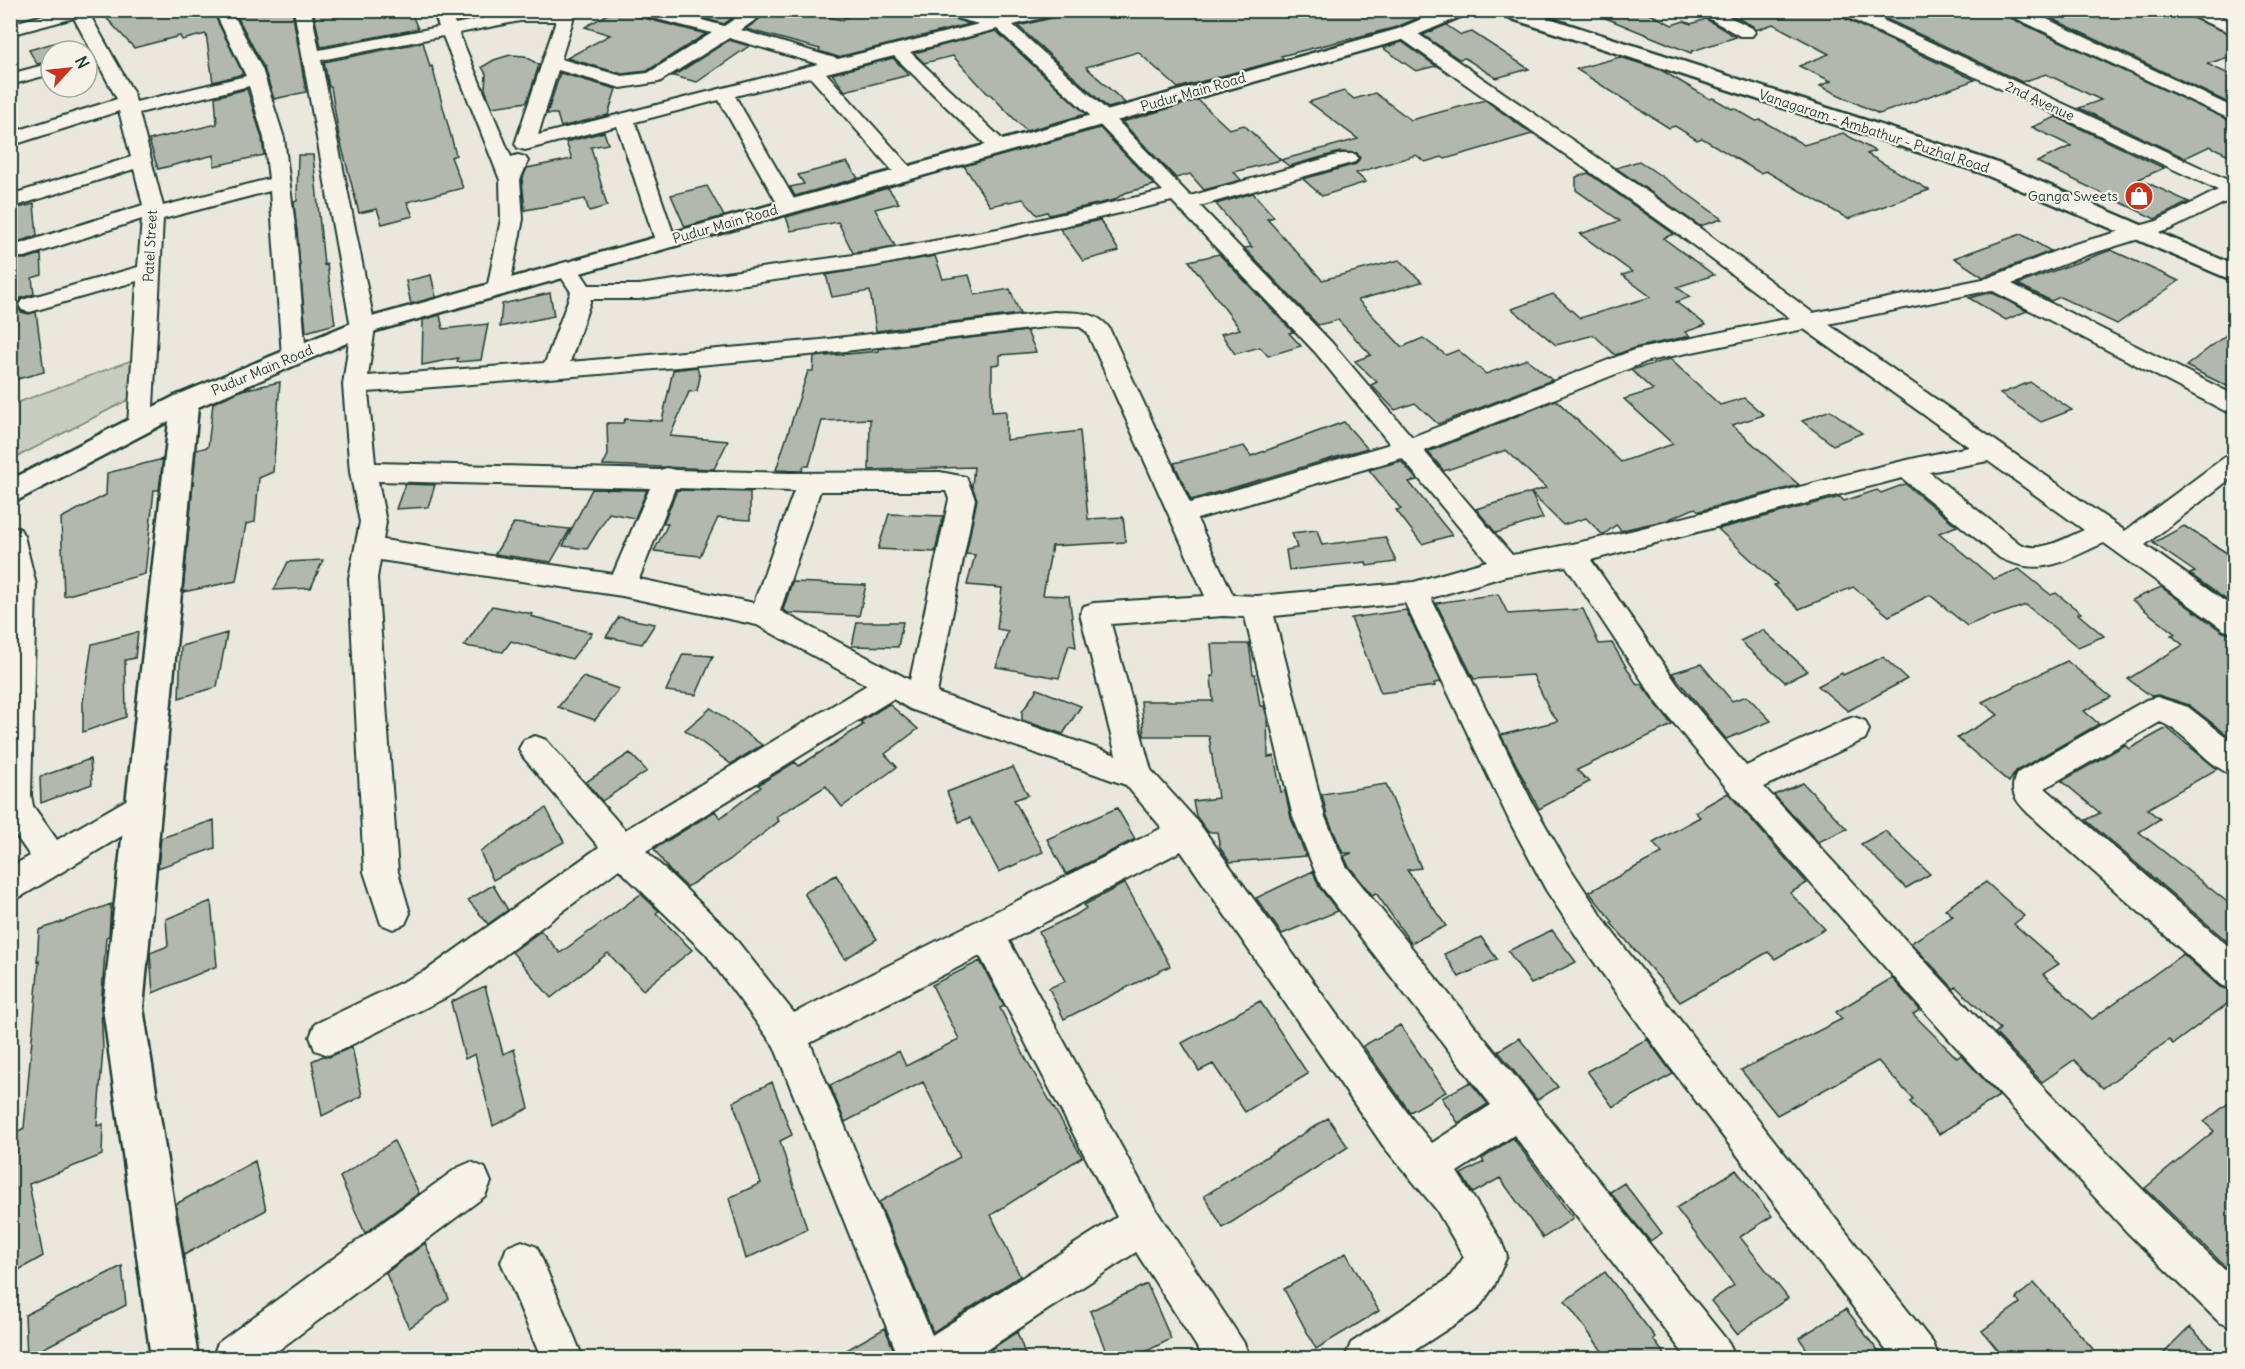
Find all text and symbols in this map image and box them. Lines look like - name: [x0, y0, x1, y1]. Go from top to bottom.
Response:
- north arrow: [39, 39, 99, 99]
- text: N: [71, 53, 94, 72]
- street label: Pudur Main Road: [1138, 68, 1248, 116]
- street label: 2nd Avenue: [2003, 77, 2077, 125]
- street label: Vanagaram - Ambathur - Puzhal Road: [1756, 85, 1992, 177]
- shop icon: Ganga Sweets: [2123, 180, 2155, 212]
- place label: Ganga Sweets: [2028, 187, 2118, 205]
- street label: Pudur Main Road: [670, 200, 780, 248]
- street label: Patel Street: [139, 209, 161, 282]
- street label: Pudur Main Road: [208, 340, 316, 400]

